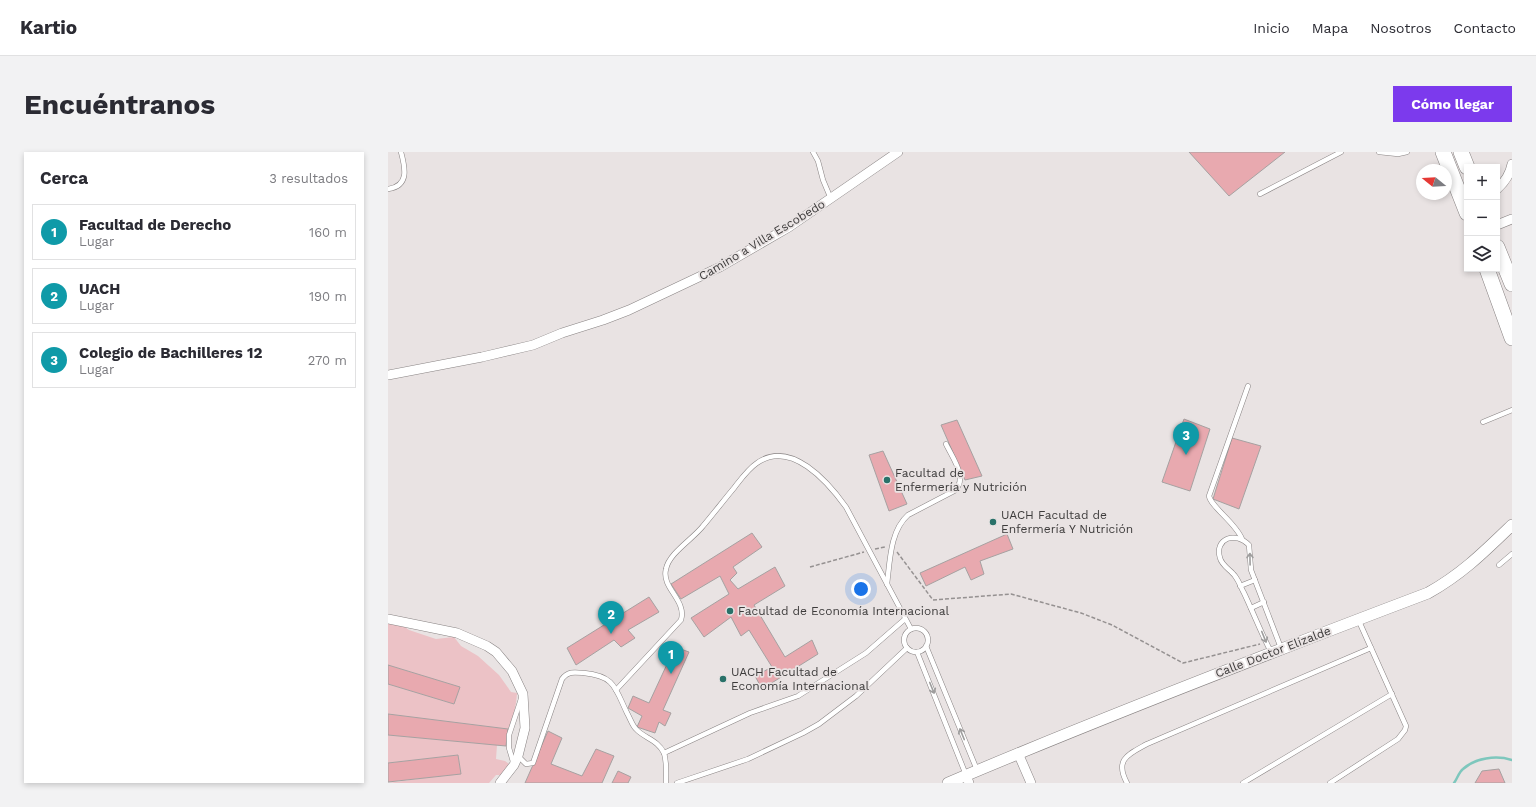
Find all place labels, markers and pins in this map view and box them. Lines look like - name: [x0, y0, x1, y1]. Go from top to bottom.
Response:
- pin: 3: [1173, 422, 1199, 455]
- place label: Facultad de Enfermería y Nutrición: [895, 466, 1027, 494]
- marker: Facultad de Enfermería y Nutrición: [882, 475, 892, 485]
- place label: UACH Facultad de Enfermería Y Nutrición: [1001, 508, 1133, 536]
- marker: UACH Facultad de Enfermería Y Nutrición: [988, 517, 998, 527]
- pin: 2: [598, 601, 624, 634]
- place label: Facultad de Economía Internacional: [738, 604, 949, 618]
- marker: Facultad de Economía Internacional: [725, 606, 735, 616]
- pin: 1: [658, 641, 684, 674]
- place label: UACH Facultad de Economía Internacional: [731, 665, 869, 693]
- marker: UACH Facultad de Economía Internacional: [718, 674, 728, 684]

